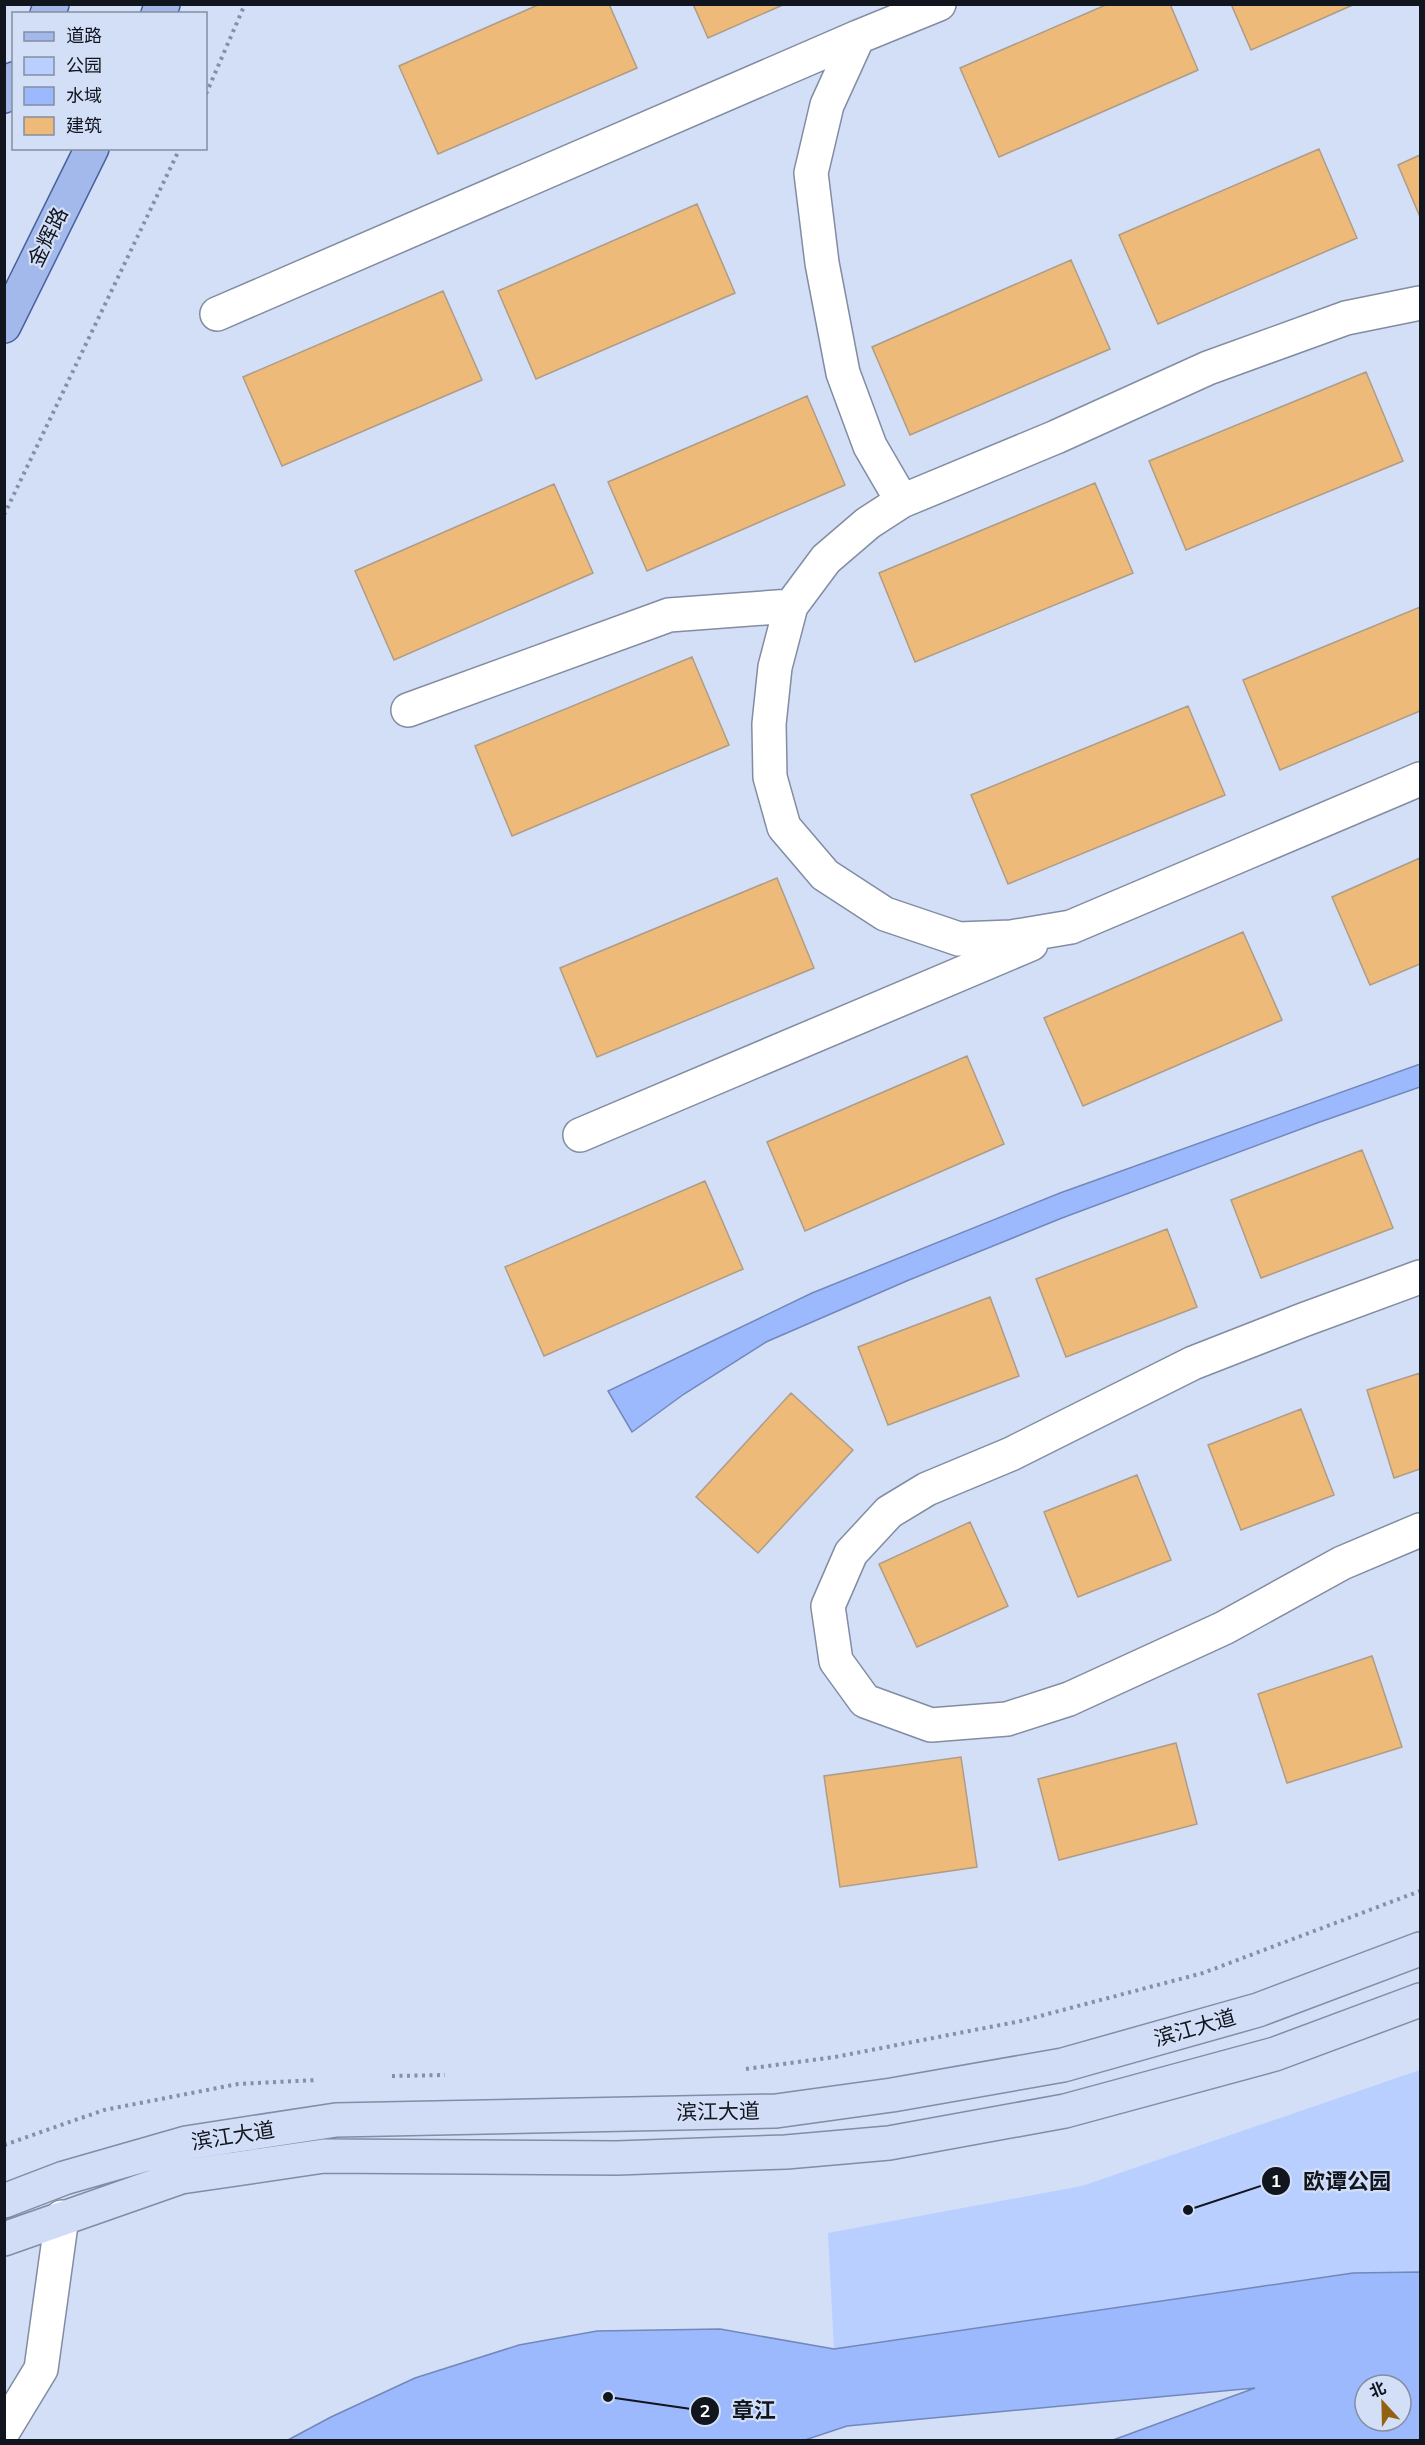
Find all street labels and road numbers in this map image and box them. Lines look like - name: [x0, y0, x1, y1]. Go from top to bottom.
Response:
- street label: 金辉路: [22, 203, 73, 271]
- street label: 滨江大道: [1151, 2003, 1239, 2051]
- street label: 滨江大道: [676, 2097, 760, 2125]
- street label: 滨江大道: [189, 2116, 276, 2154]

